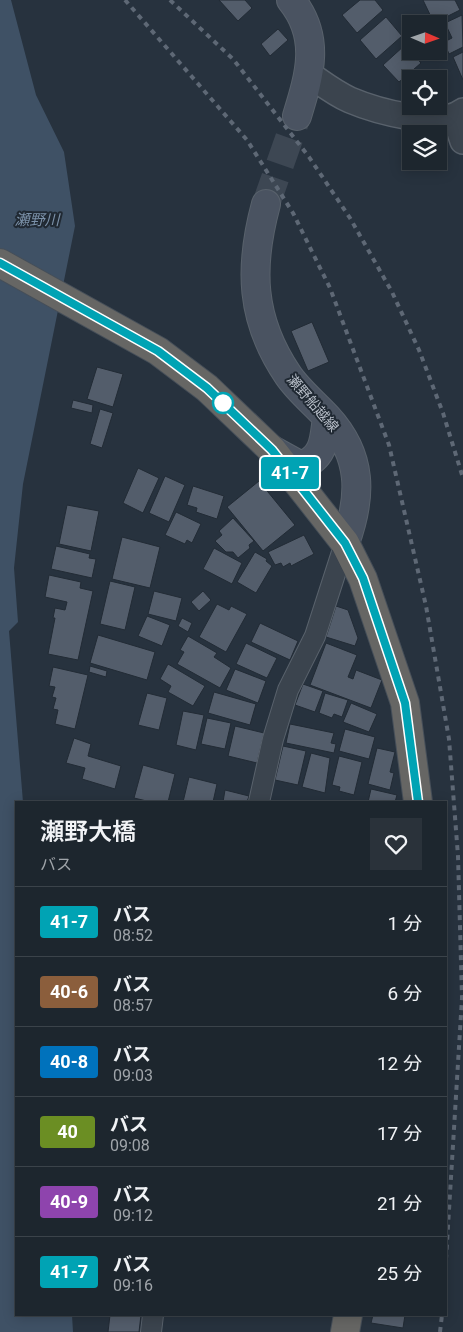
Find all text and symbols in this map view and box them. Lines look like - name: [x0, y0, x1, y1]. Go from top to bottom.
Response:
- north arrow: [402, 15, 448, 60]
- map controls: [402, 15, 447, 170]
- button: locate: [402, 70, 447, 115]
- button: layers: [402, 125, 447, 170]
- water label: 瀬野川: [14, 211, 61, 229]
- street label: 瀬野船越線: [284, 371, 342, 435]
- unlabelled marker: [212, 392, 234, 414]
- line badge: 41-7: [255, 457, 325, 489]
- text: 41-7: [271, 462, 309, 483]
- text: 瀬野大橋: [40, 818, 136, 846]
- button: heart: [370, 818, 422, 870]
- text: バス: [40, 855, 72, 874]
- text: バス: [113, 903, 151, 926]
- text: 41-7: [50, 911, 88, 932]
- text: 1 分: [388, 912, 422, 935]
- text: 08:52: [113, 926, 153, 945]
- text: バス: [113, 973, 151, 996]
- text: 40-6: [50, 981, 88, 1002]
- text: 6 分: [388, 982, 422, 1005]
- text: 08:57: [113, 996, 153, 1015]
- text: バス: [113, 1043, 151, 1066]
- text: 40-8: [50, 1051, 88, 1072]
- text: 12 分: [377, 1052, 422, 1075]
- text: 09:03: [113, 1066, 153, 1085]
- text: バス: [110, 1113, 148, 1136]
- text: 40: [57, 1121, 78, 1142]
- text: 17 分: [377, 1122, 422, 1145]
- text: 09:08: [110, 1136, 150, 1155]
- text: バス: [113, 1183, 151, 1206]
- text: 40-9: [50, 1191, 88, 1212]
- text: 21 分: [377, 1192, 422, 1215]
- text: 09:12: [113, 1206, 153, 1225]
- text: バス: [113, 1253, 151, 1276]
- text: 41-7: [50, 1261, 88, 1282]
- text: 25 分: [377, 1262, 422, 1285]
- text: 09:16: [113, 1276, 153, 1295]

